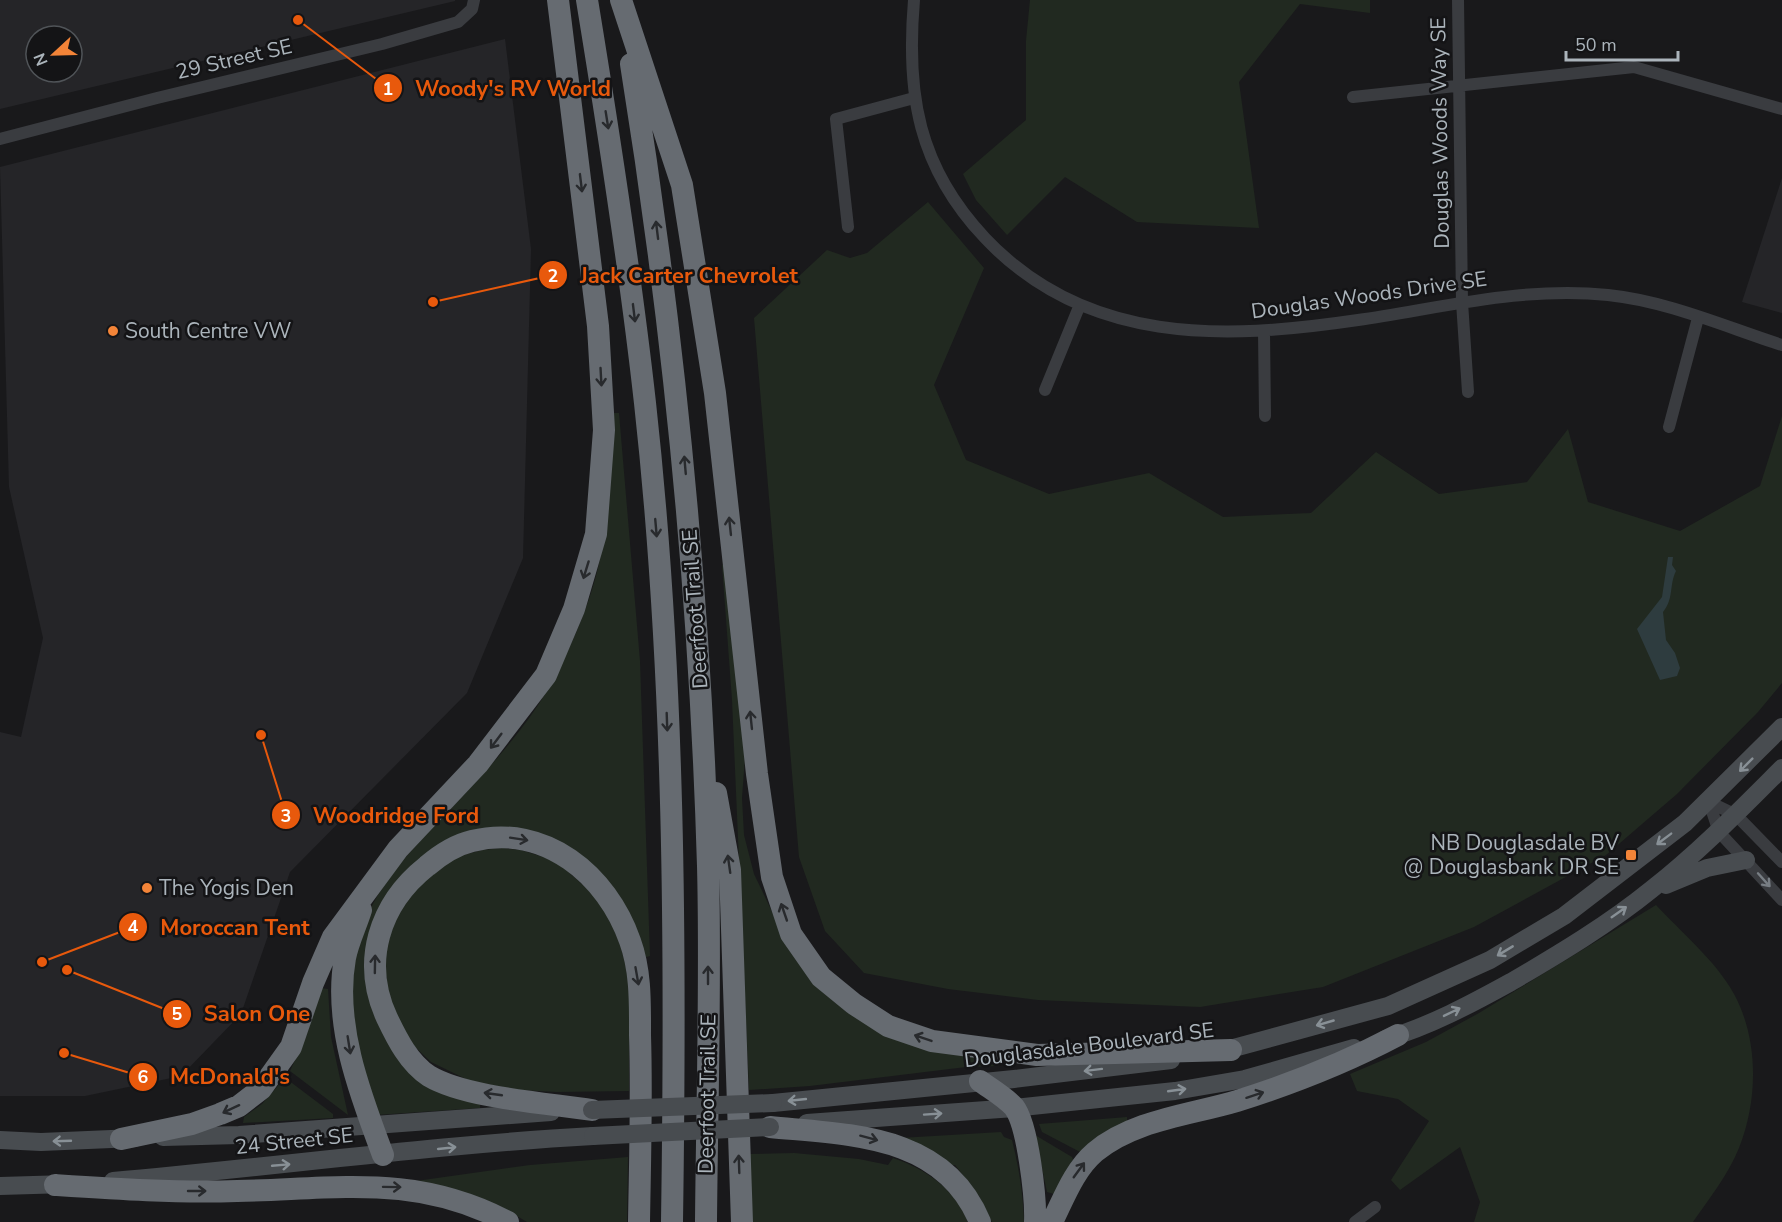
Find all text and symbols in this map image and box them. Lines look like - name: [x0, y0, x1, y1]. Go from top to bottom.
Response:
- street label: Douglas Woods Way SE: [1424, 17, 1456, 249]
- north arrow: [24, 24, 84, 84]
- scale bar: [1566, 24, 1678, 62]
- street label: 29 Street SE: [173, 32, 295, 86]
- text: 50 m: [1575, 33, 1617, 57]
- text: N: [29, 50, 53, 69]
- callout: Woody's RV World: [373, 68, 623, 108]
- text: Woody's RV World: [415, 74, 611, 104]
- text: 1: [383, 77, 393, 101]
- one-way arrow: [601, 109, 612, 129]
- one-way arrow: [576, 173, 587, 193]
- one-way arrow: [651, 220, 662, 240]
- callout: Jack Carter Chevrolet: [538, 255, 810, 295]
- text: Jack Carter Chevrolet: [579, 261, 799, 291]
- text: 2: [548, 264, 558, 288]
- street label: Douglas Woods Drive SE: [1249, 265, 1489, 325]
- one-way arrow: [628, 302, 639, 322]
- place label: South Centre VW: [125, 317, 291, 345]
- marker: South Centre VW: [106, 324, 120, 338]
- one-way arrow: [596, 366, 607, 386]
- one-way arrow: [679, 456, 690, 476]
- one-way arrow: [650, 517, 661, 537]
- one-way arrow: [724, 517, 735, 537]
- street label: Deerfoot Trail SE: [675, 528, 715, 690]
- one-way arrow: [580, 560, 591, 579]
- one-way arrow: [746, 711, 757, 731]
- one-way arrow: [662, 712, 673, 732]
- one-way arrow: [490, 732, 502, 748]
- one-way arrow: [1739, 757, 1753, 772]
- callout: Woodridge Ford: [271, 795, 491, 835]
- text: Woodridge Ford: [313, 801, 479, 831]
- text: 3: [281, 804, 291, 828]
- place label: NB Douglasdale BV @ Douglasbank DR SE: [1404, 829, 1620, 881]
- one-way arrow: [1657, 833, 1673, 845]
- one-way arrow: [509, 834, 528, 845]
- marker: NB Douglasdale BV @ Douglasbank DR SE: [1624, 848, 1638, 862]
- one-way arrow: [723, 854, 734, 874]
- one-way arrow: [1757, 872, 1771, 887]
- place label: The Yogis Den: [159, 874, 294, 902]
- marker: The Yogis Den: [140, 881, 154, 895]
- one-way arrow: [777, 903, 788, 922]
- one-way arrow: [1610, 906, 1626, 918]
- callout: Moroccan Tent: [118, 907, 321, 947]
- text: Moroccan Tent: [160, 913, 310, 943]
- text: 4: [128, 915, 139, 939]
- one-way arrow: [1497, 945, 1514, 957]
- one-way arrow: [369, 955, 381, 975]
- one-way arrow: [702, 965, 714, 985]
- one-way arrow: [632, 966, 643, 985]
- callout: Salon One: [162, 994, 322, 1034]
- text: Salon One: [204, 999, 310, 1029]
- text: 5: [172, 1002, 183, 1026]
- one-way arrow: [1442, 1006, 1460, 1018]
- street label: Deerfoot Trail SE: [692, 1014, 722, 1174]
- street label: Douglasdale Boulevard SE: [962, 1016, 1216, 1074]
- one-way arrow: [1316, 1018, 1335, 1029]
- one-way arrow: [914, 1031, 932, 1042]
- one-way arrow: [344, 1034, 355, 1054]
- callout: McDonald's: [128, 1057, 302, 1097]
- text: McDonald's: [170, 1062, 290, 1092]
- text: 6: [138, 1065, 149, 1089]
- one-way arrow: [1084, 1065, 1103, 1076]
- one-way arrow: [1167, 1085, 1186, 1096]
- one-way arrow: [1245, 1088, 1264, 1099]
- one-way arrow: [483, 1089, 503, 1100]
- one-way arrow: [787, 1095, 807, 1106]
- one-way arrow: [222, 1103, 240, 1115]
- one-way arrow: [922, 1108, 942, 1119]
- street label: 24 Street SE: [234, 1121, 354, 1161]
- one-way arrow: [860, 1133, 879, 1145]
- one-way arrow: [53, 1135, 73, 1147]
- one-way arrow: [437, 1142, 457, 1153]
- one-way arrow: [733, 1154, 744, 1174]
- one-way arrow: [270, 1159, 290, 1170]
- one-way arrow: [1073, 1163, 1086, 1179]
- one-way arrow: [382, 1182, 402, 1193]
- one-way arrow: [187, 1185, 207, 1197]

